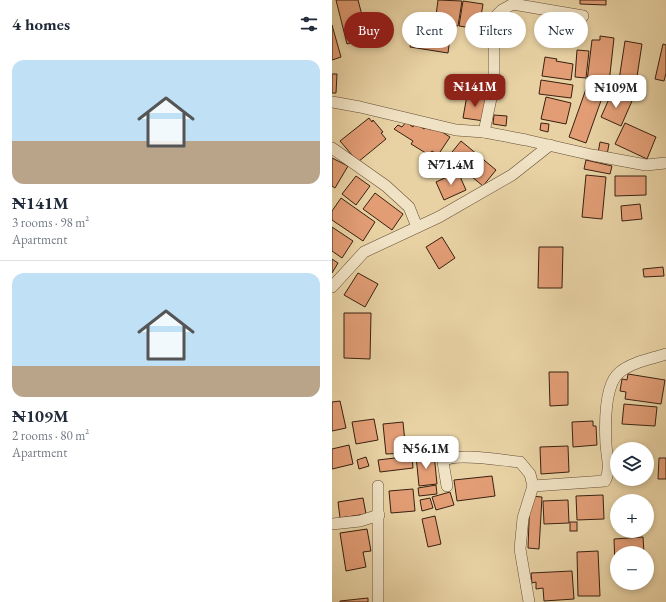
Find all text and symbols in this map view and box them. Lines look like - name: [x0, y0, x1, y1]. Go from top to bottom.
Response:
- chip: Buy: [344, 12, 394, 48]
- chip: Rent: [402, 12, 457, 48]
- chip: Filters: [465, 12, 526, 48]
- chip: New: [534, 12, 588, 48]
- text: 4 homes: [12, 13, 70, 35]
- icon: filters: [298, 13, 320, 35]
- pin: ₦141M: [447, 74, 503, 108]
- pin: ₦109M: [588, 75, 644, 109]
- text: ₦141M: [453, 78, 497, 95]
- text: ₦109M: [594, 79, 638, 96]
- icon: home: [130, 86, 202, 158]
- pin: ₦71.4M: [418, 152, 484, 186]
- text: ₦71.4M: [428, 156, 474, 173]
- text: ₦141M: [12, 192, 69, 214]
- text: 3 rooms · 98 m²: [12, 214, 89, 231]
- text: Apartment: [12, 231, 67, 248]
- icon: home: [130, 299, 202, 371]
- text: ₦109M: [12, 405, 69, 427]
- text: 2 rooms · 80 m²: [12, 427, 89, 444]
- pin: ₦56.1M: [393, 436, 459, 470]
- text: ₦56.1M: [403, 440, 449, 457]
- map controls: [610, 442, 654, 590]
- button: layers: [610, 442, 654, 486]
- text: Apartment: [12, 444, 67, 461]
- button: +: [610, 494, 654, 538]
- button: −: [610, 546, 654, 590]

